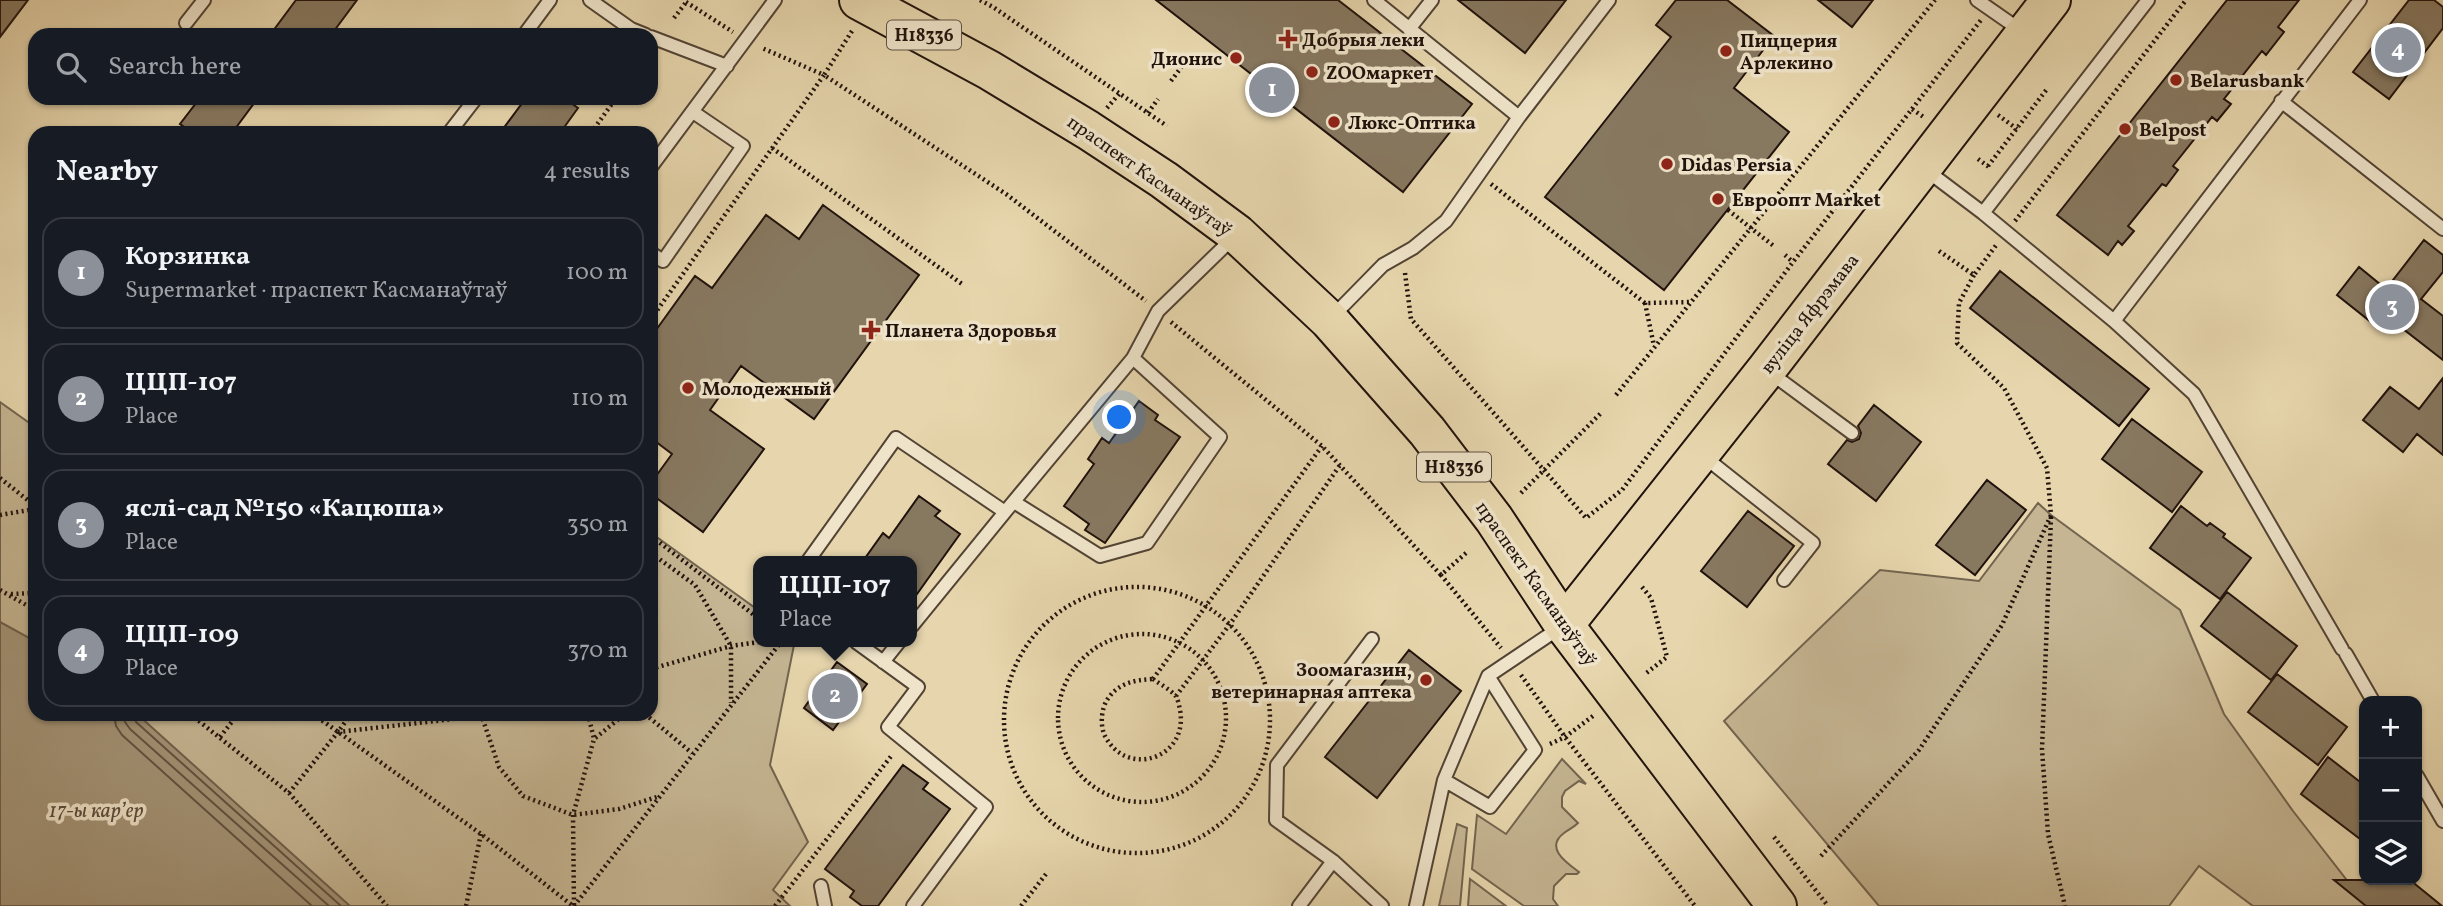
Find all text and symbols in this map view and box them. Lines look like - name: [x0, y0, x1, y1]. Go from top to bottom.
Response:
- road number: Н18336: [887, 20, 961, 50]
- pin: 4: [2375, 24, 2421, 76]
- search box: [28, 28, 658, 105]
- place label: Добрыя леки: [1302, 28, 1425, 54]
- place label: Пиццерия Арлекино: [1740, 29, 1838, 77]
- marker: Добрыя леки: [1280, 31, 1296, 47]
- marker: Пиццерия Арлекино: [1718, 43, 1734, 59]
- place label: Дионис: [1151, 47, 1222, 73]
- icon: search: [52, 48, 90, 86]
- text: Search here: [108, 49, 241, 85]
- marker: Дионис: [1228, 50, 1244, 66]
- place label: ZOOмаркет: [1326, 61, 1434, 87]
- pin: 1: [1249, 64, 1295, 116]
- marker: ZOOмаркет: [1304, 64, 1320, 80]
- place label: Belarusbank: [2190, 69, 2305, 95]
- marker: Belarusbank: [2168, 72, 2184, 88]
- street label: праспект Касманаўтаў: [1061, 110, 1236, 243]
- place label: Люкс-Оптика: [1348, 111, 1476, 137]
- marker: Люкс-Оптика: [1326, 114, 1342, 130]
- place label: Belpost: [2139, 118, 2206, 144]
- marker: Belpost: [2117, 121, 2133, 137]
- text: Nearby: [56, 151, 158, 193]
- place label: Didas Persia: [1681, 153, 1792, 179]
- text: 4 results: [544, 156, 630, 188]
- marker: Didas Persia: [1659, 156, 1675, 172]
- place label: Евроопт Market: [1732, 188, 1881, 214]
- marker: Евроопт Market: [1710, 191, 1726, 207]
- text: Корзинка: [125, 239, 250, 275]
- street label: вуліца Яфрэмава: [1755, 249, 1866, 380]
- text: 1: [76, 257, 86, 289]
- text: 100 m: [566, 257, 628, 289]
- text: Supermarket · праспект Касманаўтаў: [125, 275, 507, 307]
- pin: 3: [2369, 281, 2415, 333]
- place label: Планета Здоровья: [885, 319, 1057, 345]
- marker: Планета Здоровья: [863, 322, 879, 338]
- text: ЦЦП-107: [125, 365, 237, 401]
- place label: Молодежный: [702, 377, 831, 403]
- marker: Молодежный: [680, 380, 696, 396]
- text: 2: [75, 383, 87, 415]
- text: 110 m: [571, 383, 628, 415]
- your location: [1102, 400, 1136, 434]
- text: Place: [125, 401, 178, 433]
- road number: Н18336: [1417, 452, 1491, 481]
- text: яслі-сад №150 «Кацюша»: [125, 491, 445, 527]
- street label: праспект Касманаўтаў: [1469, 497, 1602, 672]
- text: 3: [75, 509, 87, 541]
- text: 350 m: [567, 509, 628, 541]
- text: Place: [125, 527, 178, 559]
- popup: [753, 556, 917, 647]
- text: ЦЦП-107: [779, 568, 891, 604]
- text: Place: [779, 604, 832, 636]
- text: ЦЦП-109: [125, 617, 239, 653]
- text: 4: [74, 635, 88, 667]
- text: 370 m: [567, 635, 628, 667]
- text: Place: [125, 653, 178, 685]
- place label: Зоомагазин, ветеринарная аптека: [1211, 658, 1412, 706]
- pin: 2: [812, 670, 858, 722]
- marker: Зоомагазин, ветеринарная аптека: [1418, 672, 1434, 688]
- map controls: [2359, 696, 2422, 885]
- button: +: [2359, 696, 2422, 759]
- button: −: [2359, 759, 2422, 822]
- water label: 17-ы кар’ер: [49, 797, 143, 826]
- button: layers: [2359, 822, 2422, 885]

